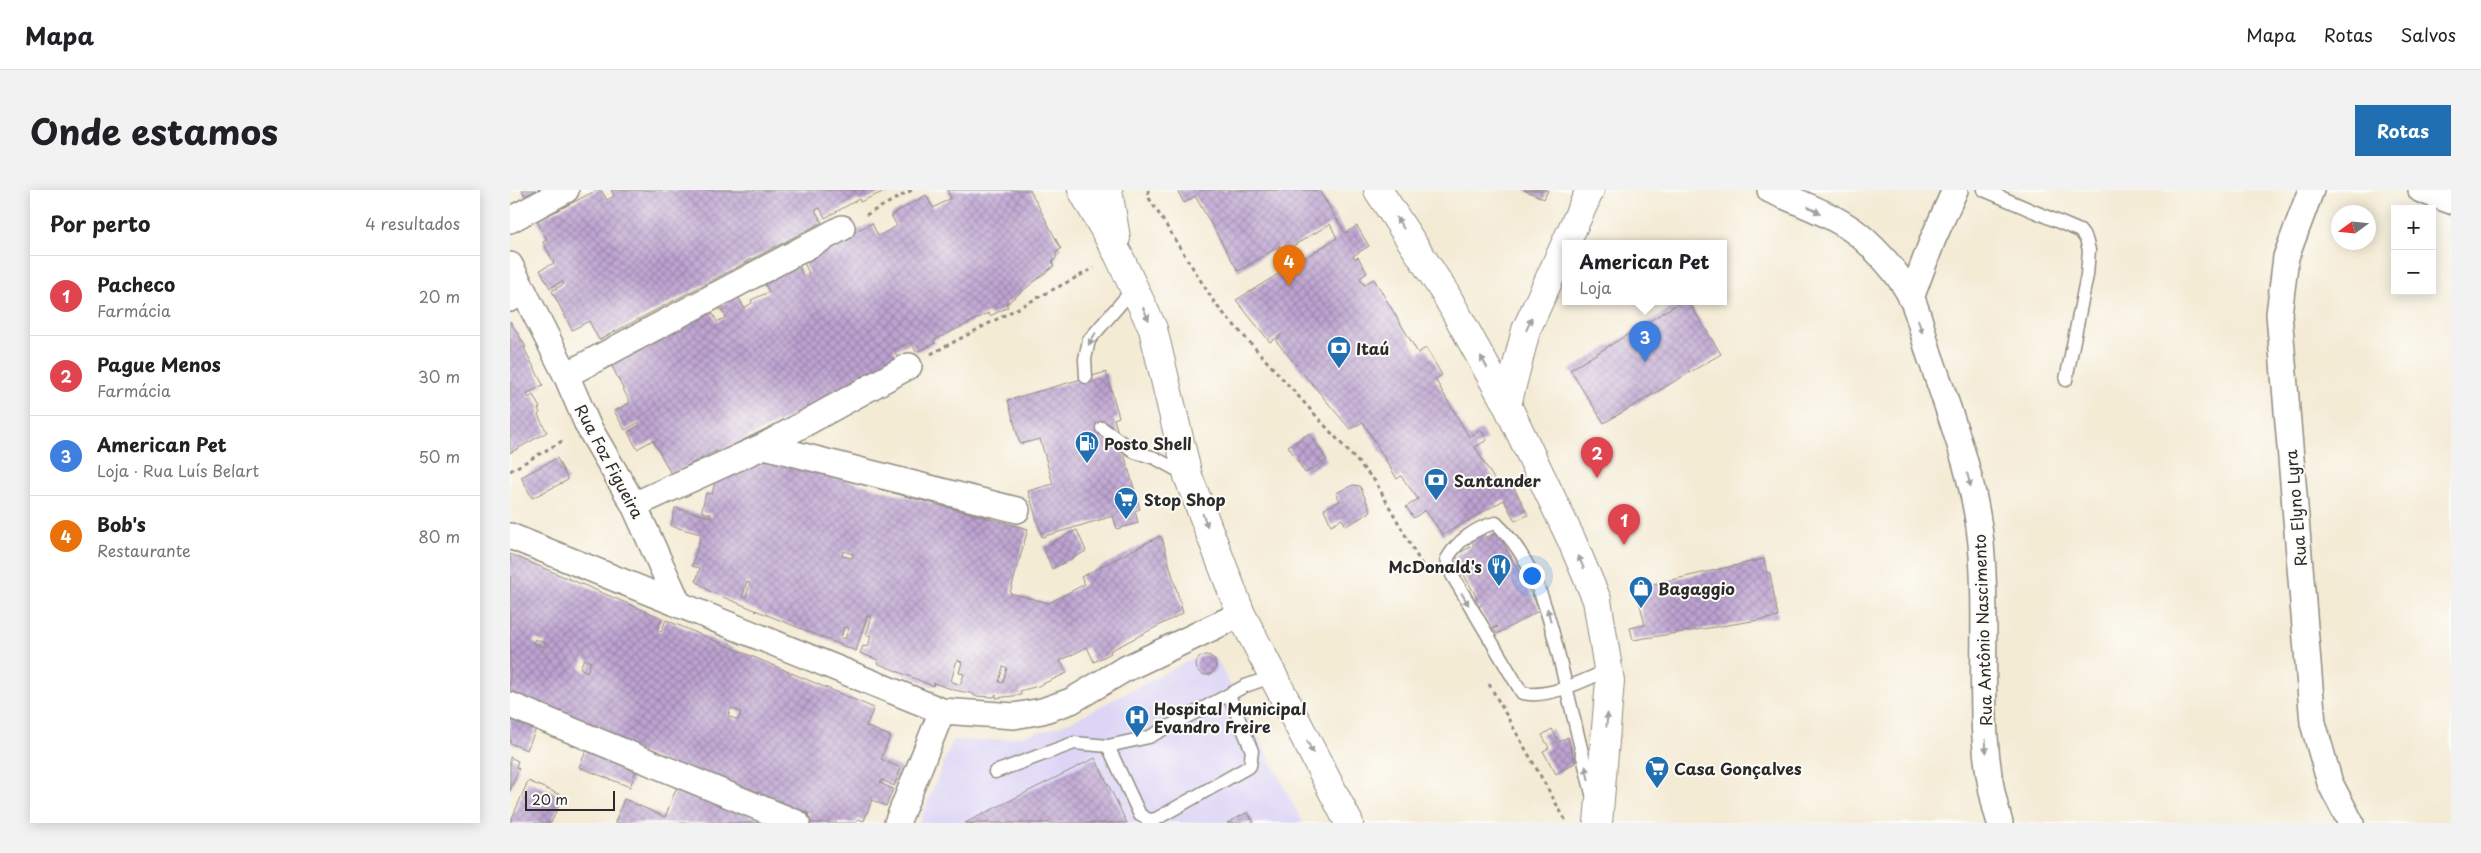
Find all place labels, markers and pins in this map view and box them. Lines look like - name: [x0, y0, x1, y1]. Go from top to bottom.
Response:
- pin: 4: [1273, 245, 1305, 286]
- pin: 3: [1629, 321, 1661, 362]
- bank icon: Itaú: [1326, 335, 1352, 369]
- place label: Itaú: [1356, 336, 1389, 360]
- fuel station icon: Posto Shell: [1074, 430, 1100, 464]
- place label: Posto Shell: [1104, 431, 1192, 455]
- pin: 2: [1581, 437, 1613, 478]
- bank icon: Santander: [1423, 467, 1449, 501]
- place label: Santander: [1454, 468, 1541, 492]
- supermarket icon: Stop Shop: [1113, 486, 1139, 520]
- place label: Stop Shop: [1144, 487, 1225, 511]
- pin: 1: [1608, 504, 1640, 545]
- restaurant icon: McDonald's: [1486, 553, 1512, 587]
- place label: McDonald's: [1388, 554, 1482, 578]
- shop icon: Bagaggio: [1628, 575, 1654, 609]
- place label: Bagaggio: [1658, 576, 1735, 600]
- place label: Hospital Municipal Evandro Freire: [1154, 696, 1307, 738]
- hospital icon: Hospital Municipal Evandro Freire: [1124, 704, 1150, 738]
- supermarket icon: Casa Gonçalves: [1644, 755, 1670, 789]
- place label: Casa Gonçalves: [1674, 756, 1802, 780]

